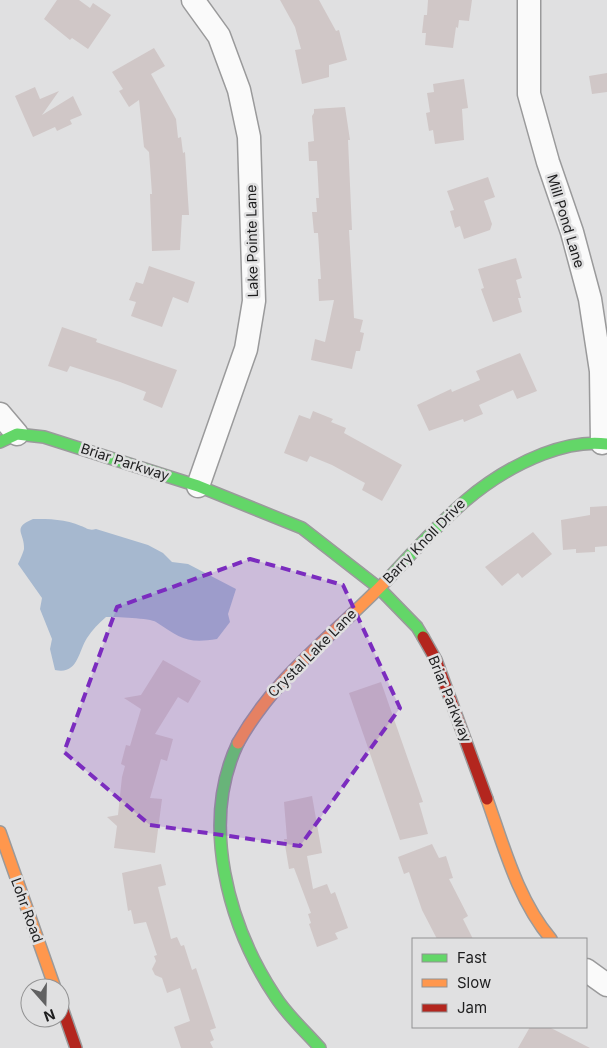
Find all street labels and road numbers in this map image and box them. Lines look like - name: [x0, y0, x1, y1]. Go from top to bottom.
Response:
- street label: Mill Pond Lane: [544, 172, 589, 270]
- street label: Lake Pointe Lane: [242, 184, 261, 298]
- street label: Briar Parkway: [79, 439, 172, 484]
- street label: Barry Knoll Drive: [379, 495, 468, 587]
- street label: Crystal Lake Lane: [264, 605, 359, 700]
- street label: Briar Parkway: [425, 653, 476, 745]
- street label: Lohr Road: [8, 875, 47, 944]

